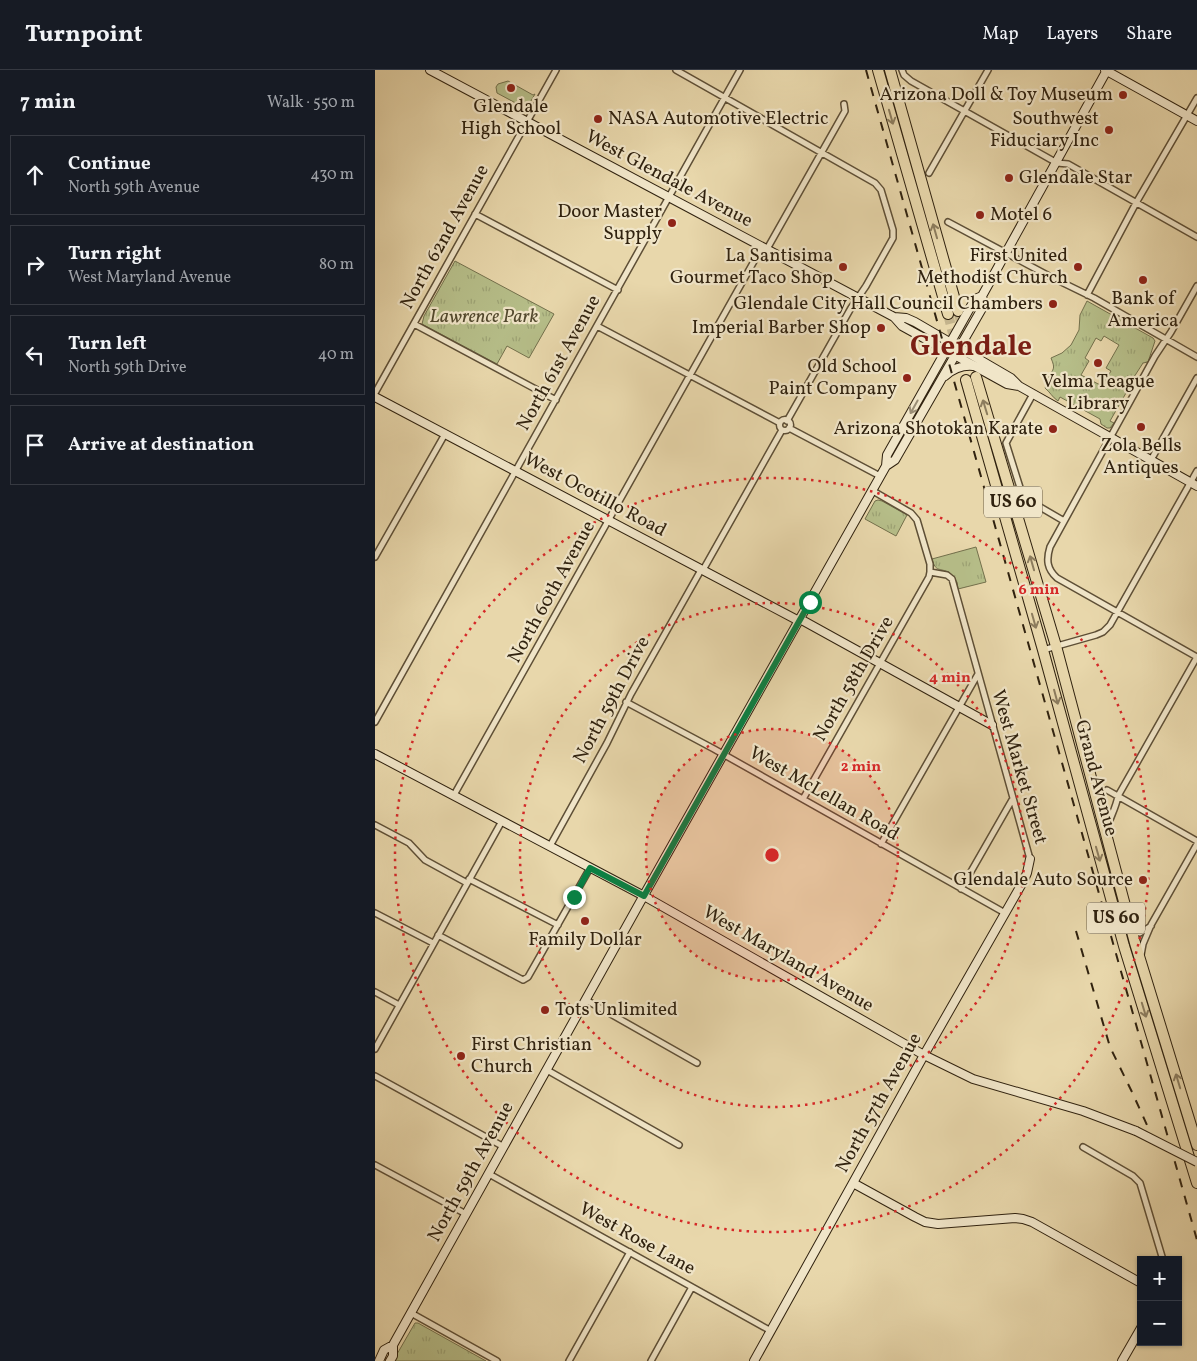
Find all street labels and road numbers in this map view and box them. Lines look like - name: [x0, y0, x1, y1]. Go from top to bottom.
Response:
- street label: West Glendale Avenue: [581, 124, 757, 234]
- street label: North 62nd Avenue: [394, 160, 496, 314]
- street label: North 61st Avenue: [511, 290, 607, 436]
- street label: West Ocotillo Road: [519, 446, 671, 544]
- road number: US 60: [984, 487, 1042, 518]
- street label: North 60th Avenue: [502, 516, 602, 668]
- street label: North 58th Drive: [808, 611, 900, 747]
- street label: North 59th Drive: [567, 632, 657, 768]
- street label: West Market Street: [985, 687, 1054, 848]
- street label: Grand Avenue: [1068, 717, 1124, 839]
- street label: West McLellan Road: [744, 740, 904, 848]
- street label: West Maryland Avenue: [698, 899, 878, 1019]
- road number: US 60: [1087, 902, 1145, 934]
- street label: North 57th Avenue: [830, 1028, 928, 1178]
- street label: North 59th Avenue: [422, 1097, 520, 1247]
- street label: West Rose Lane: [574, 1196, 700, 1282]

